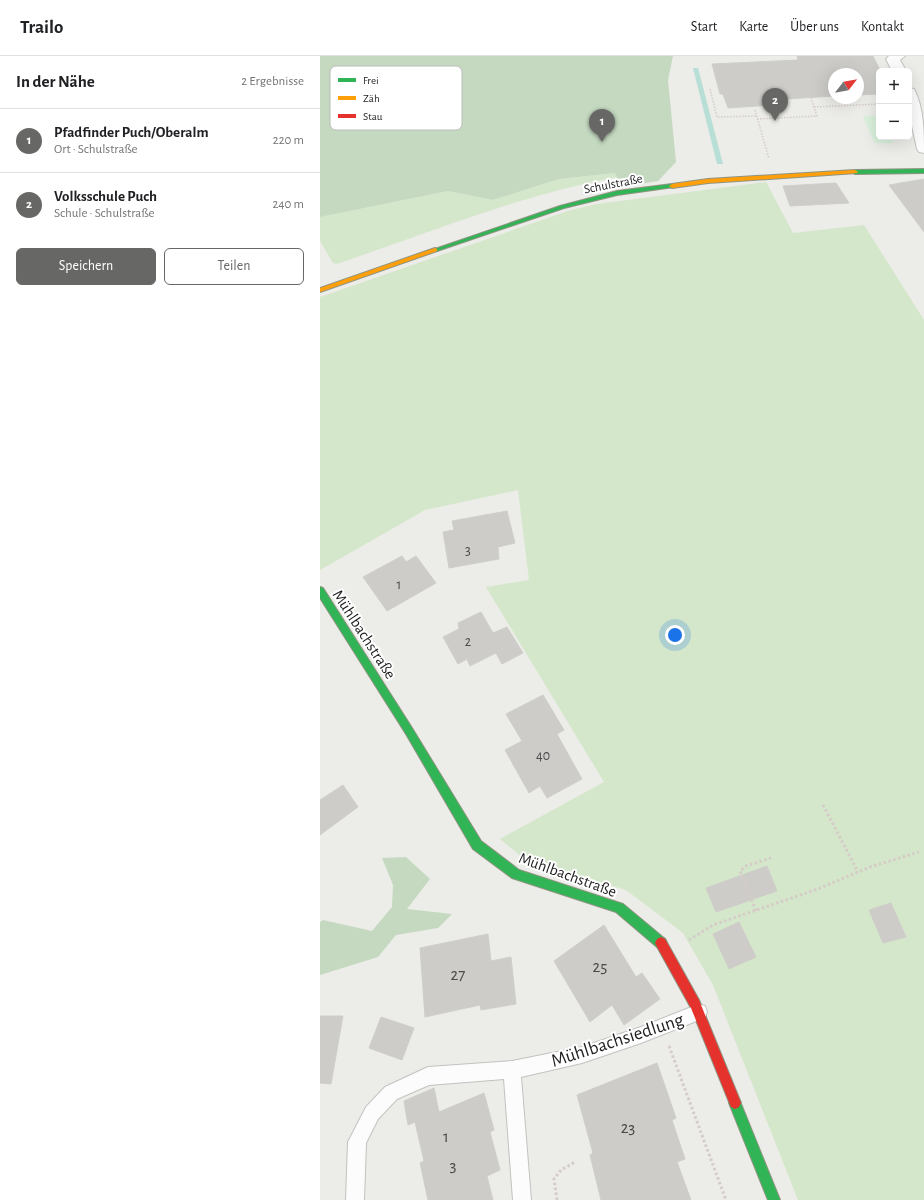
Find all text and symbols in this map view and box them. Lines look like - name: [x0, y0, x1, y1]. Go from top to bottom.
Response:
- text: Trailo: [20, 18, 63, 37]
- text: Start: [691, 20, 717, 34]
- text: Karte: [739, 20, 768, 34]
- text: Über uns: [790, 20, 839, 34]
- text: Kontakt: [861, 20, 904, 34]
- legend: [330, 66, 462, 130]
- north arrow: [828, 68, 864, 104]
- map controls: [876, 68, 912, 140]
- button: +: [876, 68, 912, 104]
- text: In der Nähe: [16, 73, 95, 90]
- text: 2 Ergebnisse: [241, 75, 304, 88]
- text: Frei: [363, 75, 379, 86]
- pin: 2: [762, 88, 788, 121]
- text: Zäh: [363, 93, 380, 104]
- button: −: [876, 104, 912, 140]
- pin: 1: [589, 109, 615, 142]
- text: Stau: [363, 111, 383, 122]
- text: Pfadfinder Puch/Oberalm: [54, 125, 209, 140]
- text: 1: [27, 134, 31, 147]
- text: 220 m: [273, 134, 304, 147]
- text: Ort · Schulstraße: [54, 143, 138, 156]
- street label: Schulstraße: [583, 172, 644, 197]
- text: Volksschule Puch: [54, 189, 157, 204]
- text: 2: [26, 198, 32, 211]
- text: 240 m: [272, 198, 304, 211]
- text: Schule · Schulstraße: [54, 207, 154, 220]
- button: Speichern: [16, 248, 156, 285]
- button: Teilen: [164, 248, 304, 285]
- house number: 3: [465, 544, 471, 558]
- house number: 1: [397, 578, 401, 592]
- street label: Mühlbachstraße: [330, 587, 399, 682]
- your location: [665, 625, 685, 645]
- house number: 2: [465, 635, 471, 649]
- house number: 40: [536, 749, 550, 763]
- street label: Mühlbachstraße: [517, 850, 619, 900]
- house number: 25: [593, 958, 607, 975]
- house number: 27: [451, 966, 465, 983]
- street label: Mühlbachsiedlung: [549, 1010, 687, 1071]
- house number: 23: [621, 1119, 635, 1136]
- house number: 1: [443, 1128, 449, 1145]
- house number: 3: [449, 1157, 457, 1174]

